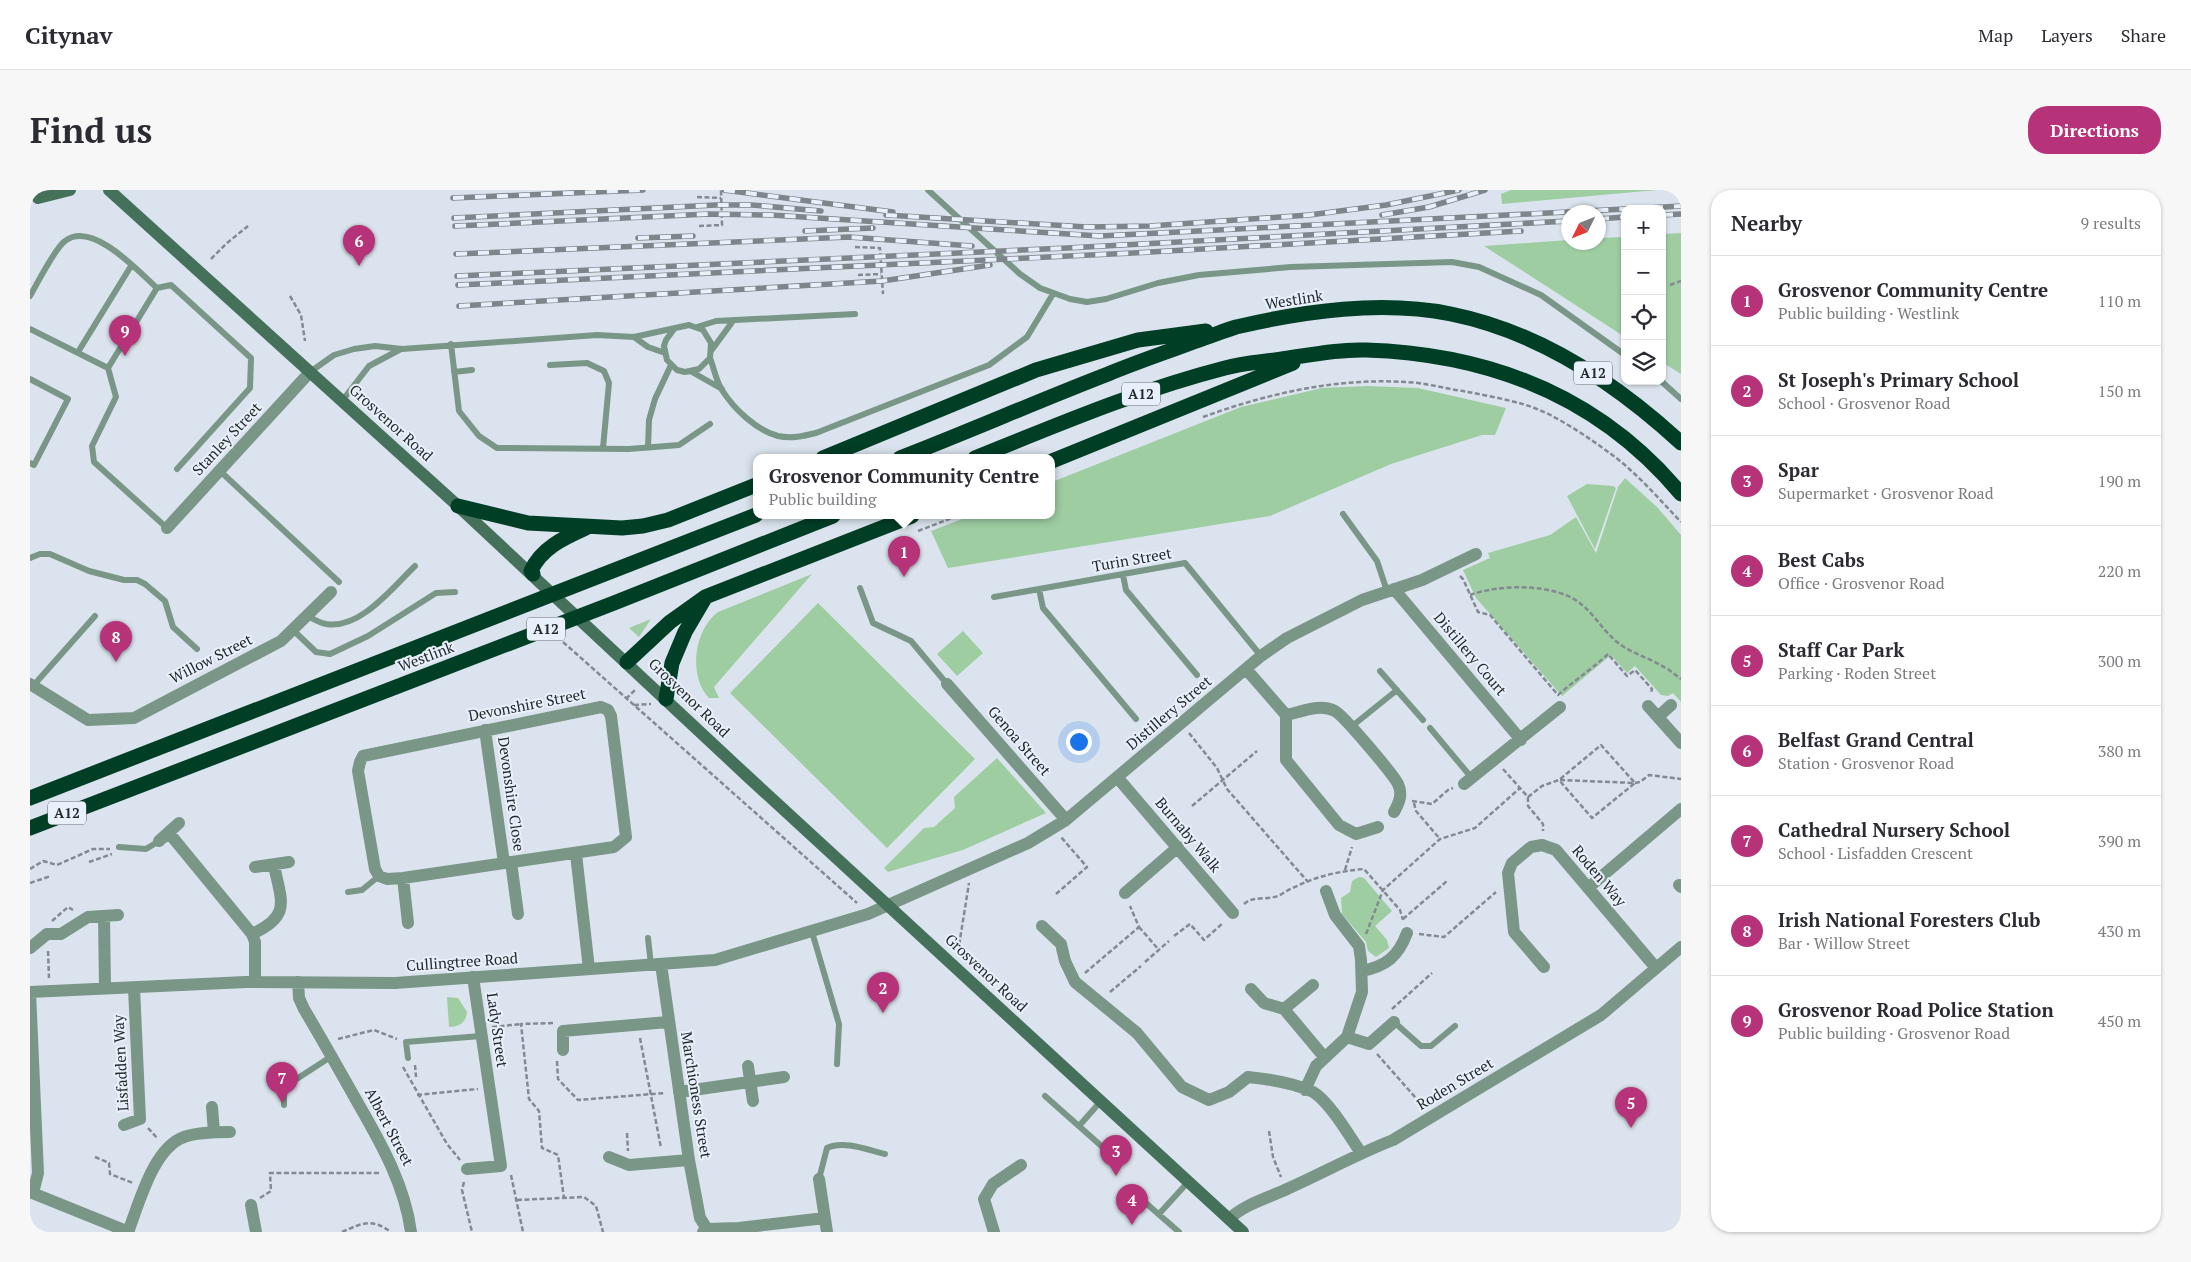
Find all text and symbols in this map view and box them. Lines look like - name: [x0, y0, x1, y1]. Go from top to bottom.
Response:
- text: Citynav: [25, 19, 112, 51]
- text: Map: [1978, 23, 2013, 47]
- text: Layers: [2041, 23, 2093, 47]
- text: Share: [2121, 23, 2166, 47]
- button: Directions: [2028, 106, 2161, 154]
- text: Find us: [30, 107, 152, 153]
- north arrow: [1561, 205, 1606, 250]
- map controls: [1621, 205, 1666, 385]
- button: +: [1621, 205, 1666, 250]
- text: Nearby: [1731, 209, 1802, 237]
- text: 9 results: [2081, 212, 2141, 234]
- pin: 6: [343, 225, 375, 266]
- button: −: [1621, 250, 1666, 295]
- text: Grosvenor Community Centre: [1778, 277, 2048, 302]
- street label: Westlink: [1263, 285, 1324, 313]
- text: 1: [1742, 290, 1752, 312]
- text: 110 m: [2098, 290, 2141, 312]
- button: locate: [1621, 295, 1666, 340]
- text: Public building · Westlink: [1778, 302, 1959, 324]
- pin: 9: [109, 315, 141, 356]
- button: layers: [1621, 340, 1666, 385]
- road number: A12: [1574, 362, 1612, 384]
- text: St Joseph's Primary School: [1778, 367, 2019, 392]
- street label: Grosvenor Road: [346, 379, 438, 465]
- text: 2: [1742, 380, 1752, 402]
- text: 150 m: [2098, 380, 2141, 402]
- road number: A12: [1122, 382, 1160, 405]
- text: School · Grosvenor Road: [1778, 392, 1950, 414]
- street label: Stanley Street: [187, 397, 266, 479]
- popup: [753, 454, 1055, 519]
- text: Spar: [1778, 457, 1819, 482]
- text: Grosvenor Community Centre: [769, 463, 1039, 488]
- text: 3: [1742, 470, 1752, 492]
- text: 190 m: [2098, 470, 2141, 492]
- text: Supermarket · Grosvenor Road: [1778, 482, 1994, 504]
- text: Public building: [769, 488, 876, 510]
- pin: 1: [888, 536, 920, 577]
- street label: Turin Street: [1091, 542, 1174, 576]
- text: Best Cabs: [1778, 547, 1865, 572]
- text: 4: [1742, 560, 1752, 582]
- text: 220 m: [2098, 560, 2141, 582]
- text: Office · Grosvenor Road: [1778, 572, 1945, 594]
- street label: Distillery Court: [1430, 607, 1512, 700]
- road number: A12: [527, 618, 565, 640]
- pin: 8: [100, 621, 132, 662]
- street label: Willow Street: [166, 629, 256, 688]
- street label: Westlink: [395, 636, 457, 676]
- text: Staff Car Park: [1778, 637, 1904, 662]
- text: 5: [1742, 650, 1752, 672]
- text: 300 m: [2098, 650, 2141, 672]
- street label: Grosvenor Road: [645, 653, 735, 741]
- text: Parking · Roden Street: [1778, 662, 1936, 684]
- street label: Distillery Street: [1122, 670, 1216, 754]
- street label: Devonshire Street: [466, 683, 588, 725]
- street label: Genoa Street: [984, 701, 1056, 780]
- text: Belfast Grand Central: [1778, 727, 1974, 752]
- your location: [1066, 729, 1092, 755]
- street label: Devonshire Close: [494, 735, 530, 853]
- text: 6: [1742, 740, 1752, 762]
- text: 380 m: [2098, 740, 2141, 762]
- text: Station · Grosvenor Road: [1778, 752, 1954, 774]
- street label: Burnaby Walk: [1152, 793, 1226, 876]
- road number: A12: [48, 802, 86, 824]
- text: Cathedral Nursery School: [1778, 817, 2010, 842]
- text: 7: [1742, 830, 1752, 852]
- text: 390 m: [2098, 830, 2141, 852]
- street label: Roden Way: [1568, 841, 1632, 911]
- text: School · Lisfadden Crescent: [1778, 842, 1973, 864]
- text: Irish National Foresters Club: [1778, 907, 2040, 932]
- text: 8: [1742, 920, 1752, 942]
- text: 430 m: [2098, 920, 2141, 942]
- street label: Grosvenor Road: [941, 929, 1032, 1016]
- text: Bar · Willow Street: [1778, 932, 1910, 954]
- street label: Cullingtree Road: [405, 947, 519, 975]
- pin: 2: [867, 972, 899, 1013]
- street label: Lady Street: [483, 991, 513, 1069]
- text: Grosvenor Road Police Station: [1778, 997, 2054, 1022]
- text: 9: [1742, 1010, 1752, 1032]
- text: 450 m: [2098, 1010, 2141, 1032]
- street label: Lisfadden Way: [107, 1014, 133, 1112]
- text: Public building · Grosvenor Road: [1778, 1022, 2010, 1044]
- street label: Marchioness Street: [677, 1030, 717, 1160]
- street label: Roden Street: [1412, 1052, 1497, 1114]
- pin: 7: [266, 1062, 298, 1103]
- street label: Albert Street: [361, 1084, 419, 1169]
- pin: 5: [1615, 1087, 1647, 1128]
- pin: 3: [1100, 1135, 1132, 1176]
- pin: 4: [1116, 1184, 1148, 1225]

